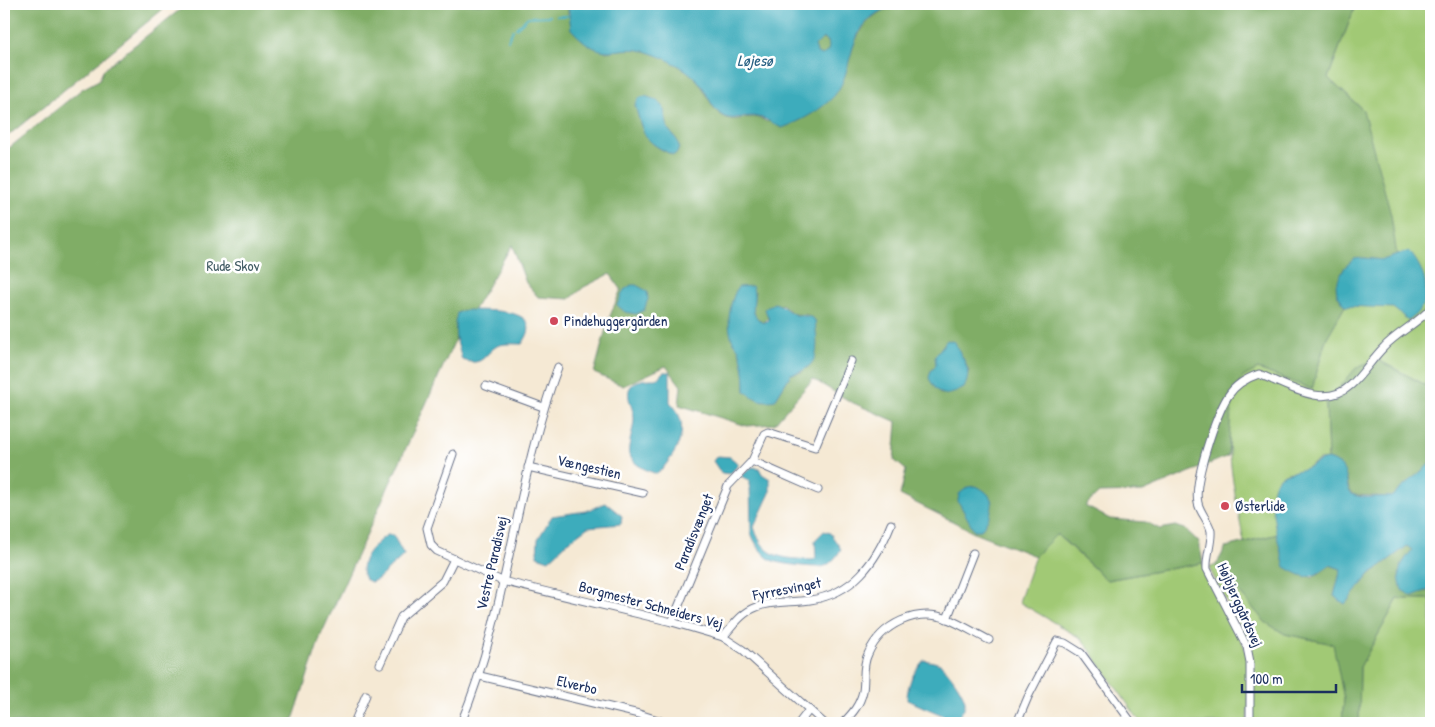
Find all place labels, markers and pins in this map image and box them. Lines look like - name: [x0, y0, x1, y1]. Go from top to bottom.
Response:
- place label: Pindehuggergården: [564, 310, 668, 331]
- marker: Pindehuggergården: [548, 315, 560, 327]
- place label: Østerlide: [1235, 495, 1285, 516]
- marker: Østerlide: [1219, 500, 1231, 512]

